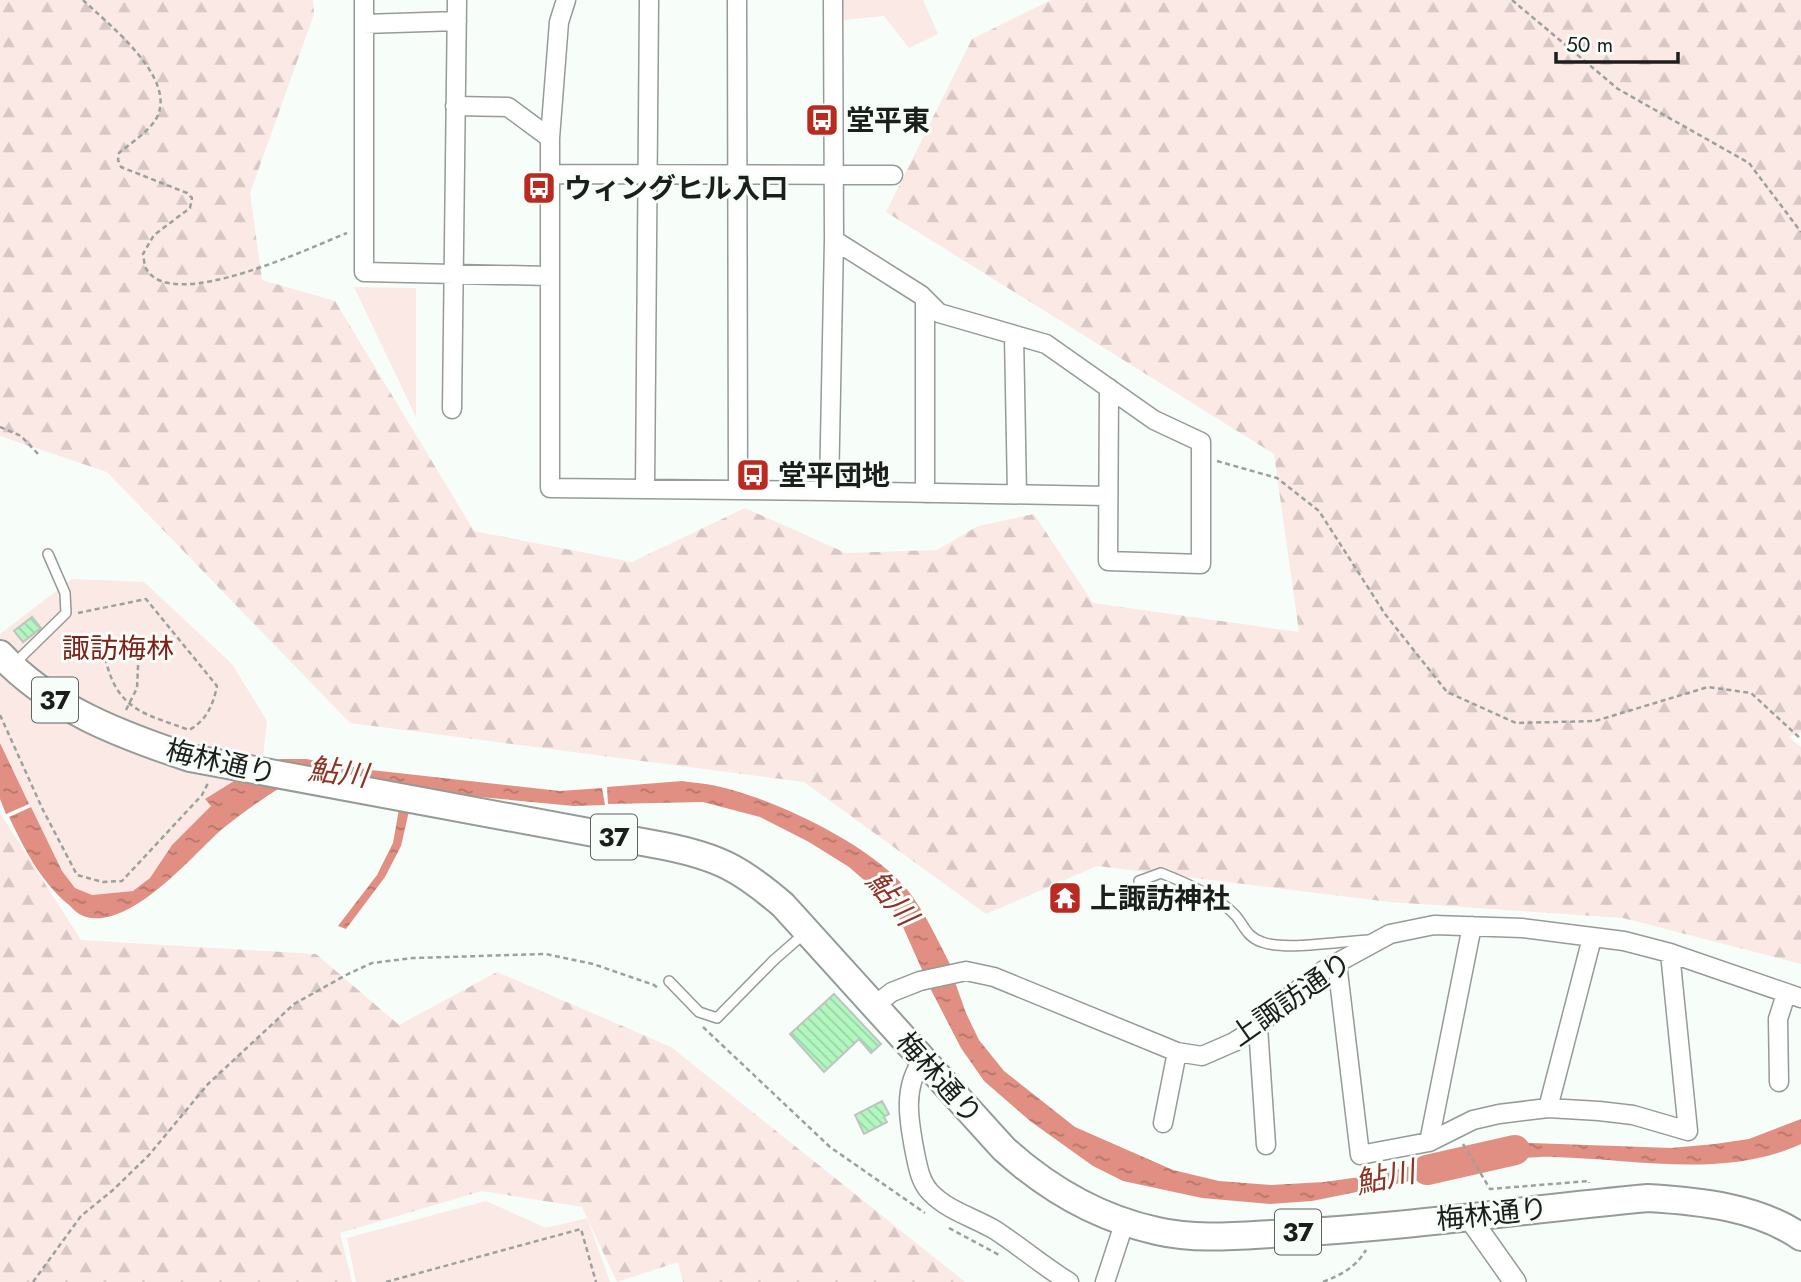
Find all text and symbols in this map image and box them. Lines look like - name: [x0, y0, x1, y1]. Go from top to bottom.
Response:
- scale bar: [1556, 21, 1678, 65]
- text: 50 m: [1566, 30, 1613, 60]
- place label: 堂平東: [846, 100, 930, 141]
- bus stop icon: 堂平東: [803, 101, 841, 139]
- place label: ウィングヒル入口: [564, 168, 788, 209]
- bus stop icon: ウィングヒル入口: [520, 169, 558, 207]
- place label: 堂平団地: [778, 455, 890, 496]
- bus stop icon: 堂平団地: [734, 456, 772, 494]
- park label: 諏訪梅林: [62, 628, 174, 669]
- road number: 37: [32, 678, 78, 722]
- street label: 梅林通り: [162, 729, 280, 795]
- water label: 鮎川: [306, 747, 373, 797]
- road number: 37: [591, 814, 637, 860]
- water label: 鮎川: [856, 861, 929, 937]
- place label: 上諏訪神社: [1090, 878, 1230, 919]
- temple icon: 上諏訪神社: [1046, 879, 1084, 917]
- street label: 上諏訪通り: [1222, 942, 1360, 1056]
- street label: 梅林通り: [886, 1023, 992, 1133]
- water label: 鮎川: [1351, 1149, 1422, 1204]
- street label: 梅林通り: [1434, 1188, 1550, 1240]
- road number: 37: [1275, 1210, 1321, 1254]

